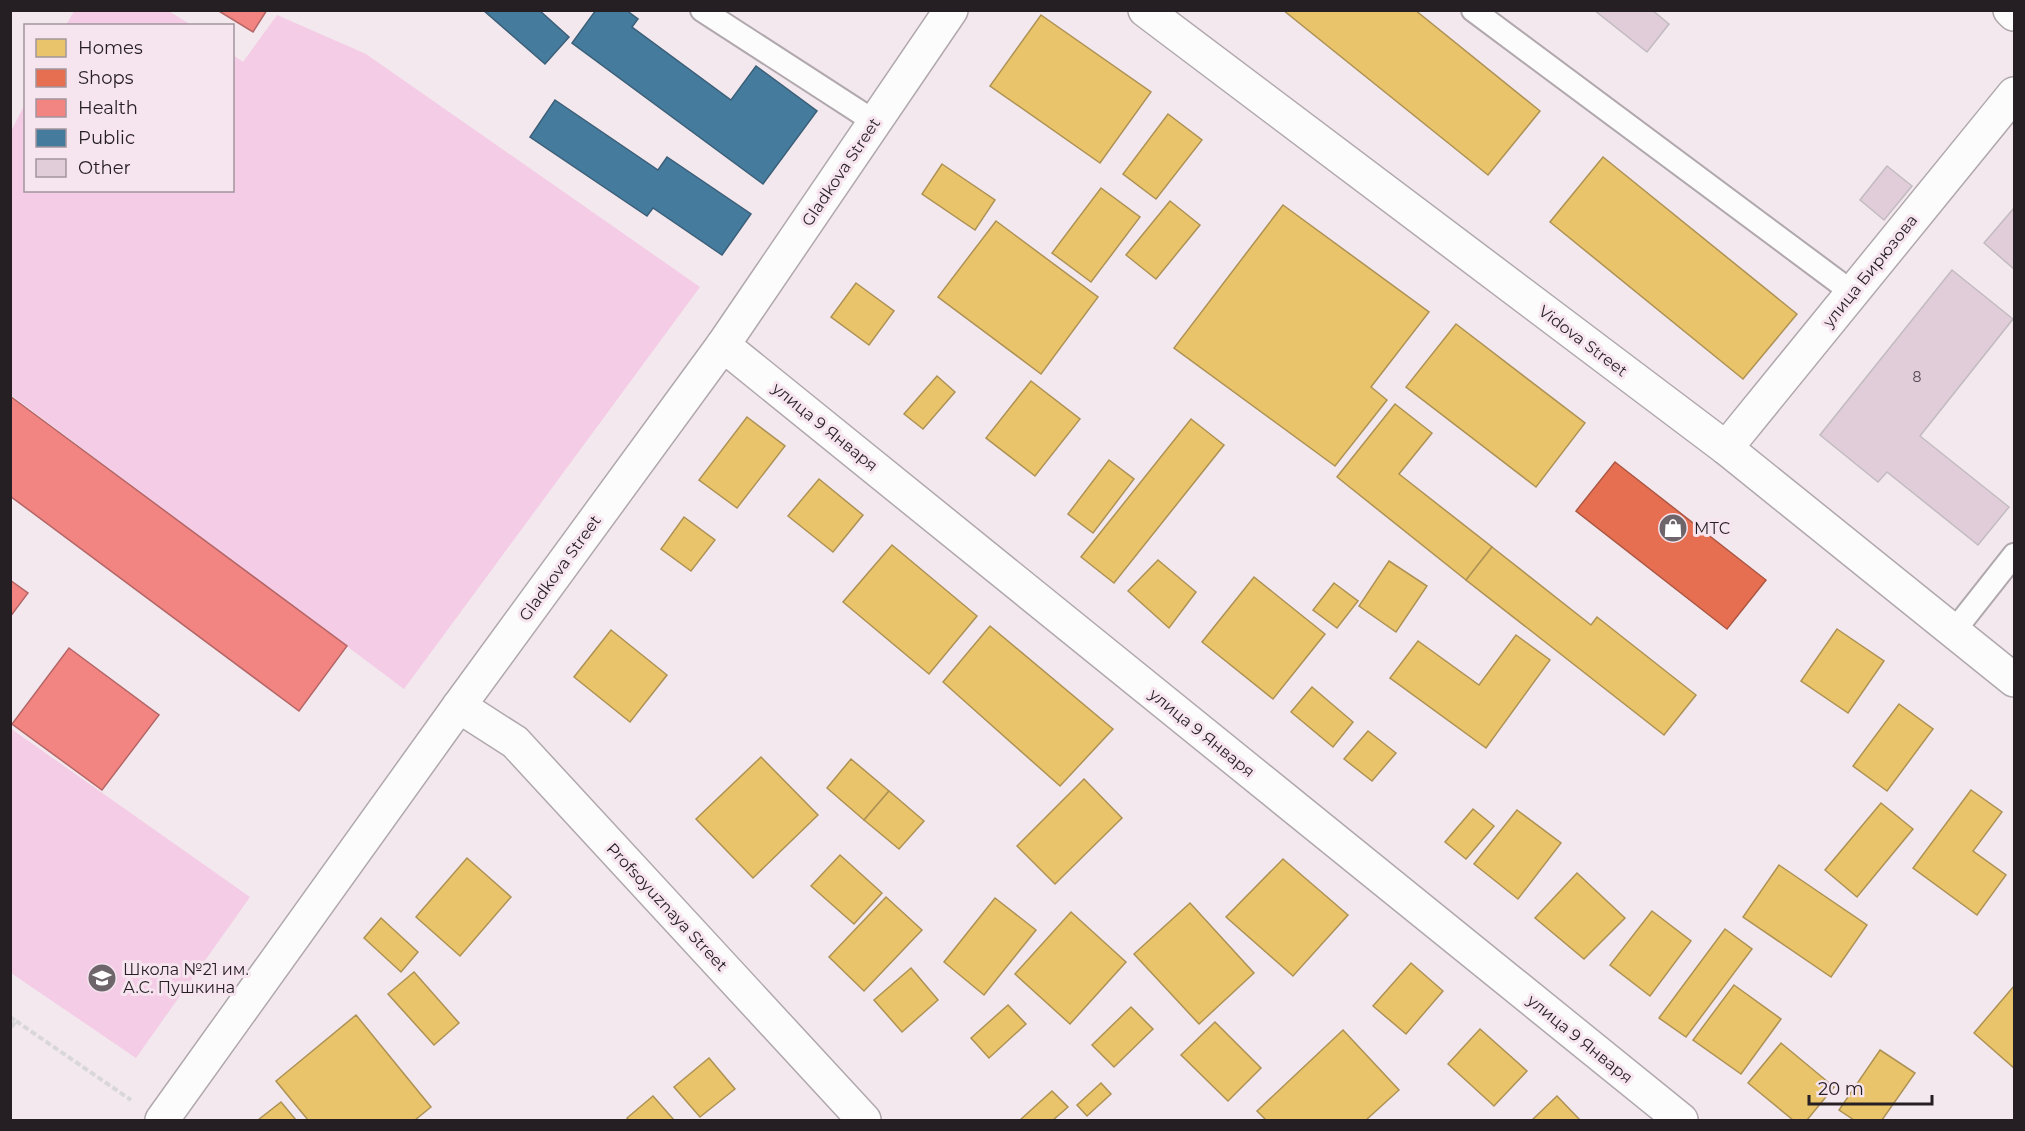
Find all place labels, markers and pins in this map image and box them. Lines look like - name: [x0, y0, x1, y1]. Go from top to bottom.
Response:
- shop icon: МТС: [1657, 512, 1689, 544]
- place label: МТС: [1694, 519, 1730, 538]
- place label: Школа №21 им. А.С. Пушкина: [123, 960, 249, 997]
- school or university icon: Школа №21 им. А.С. Пушкина: [86, 962, 118, 994]

